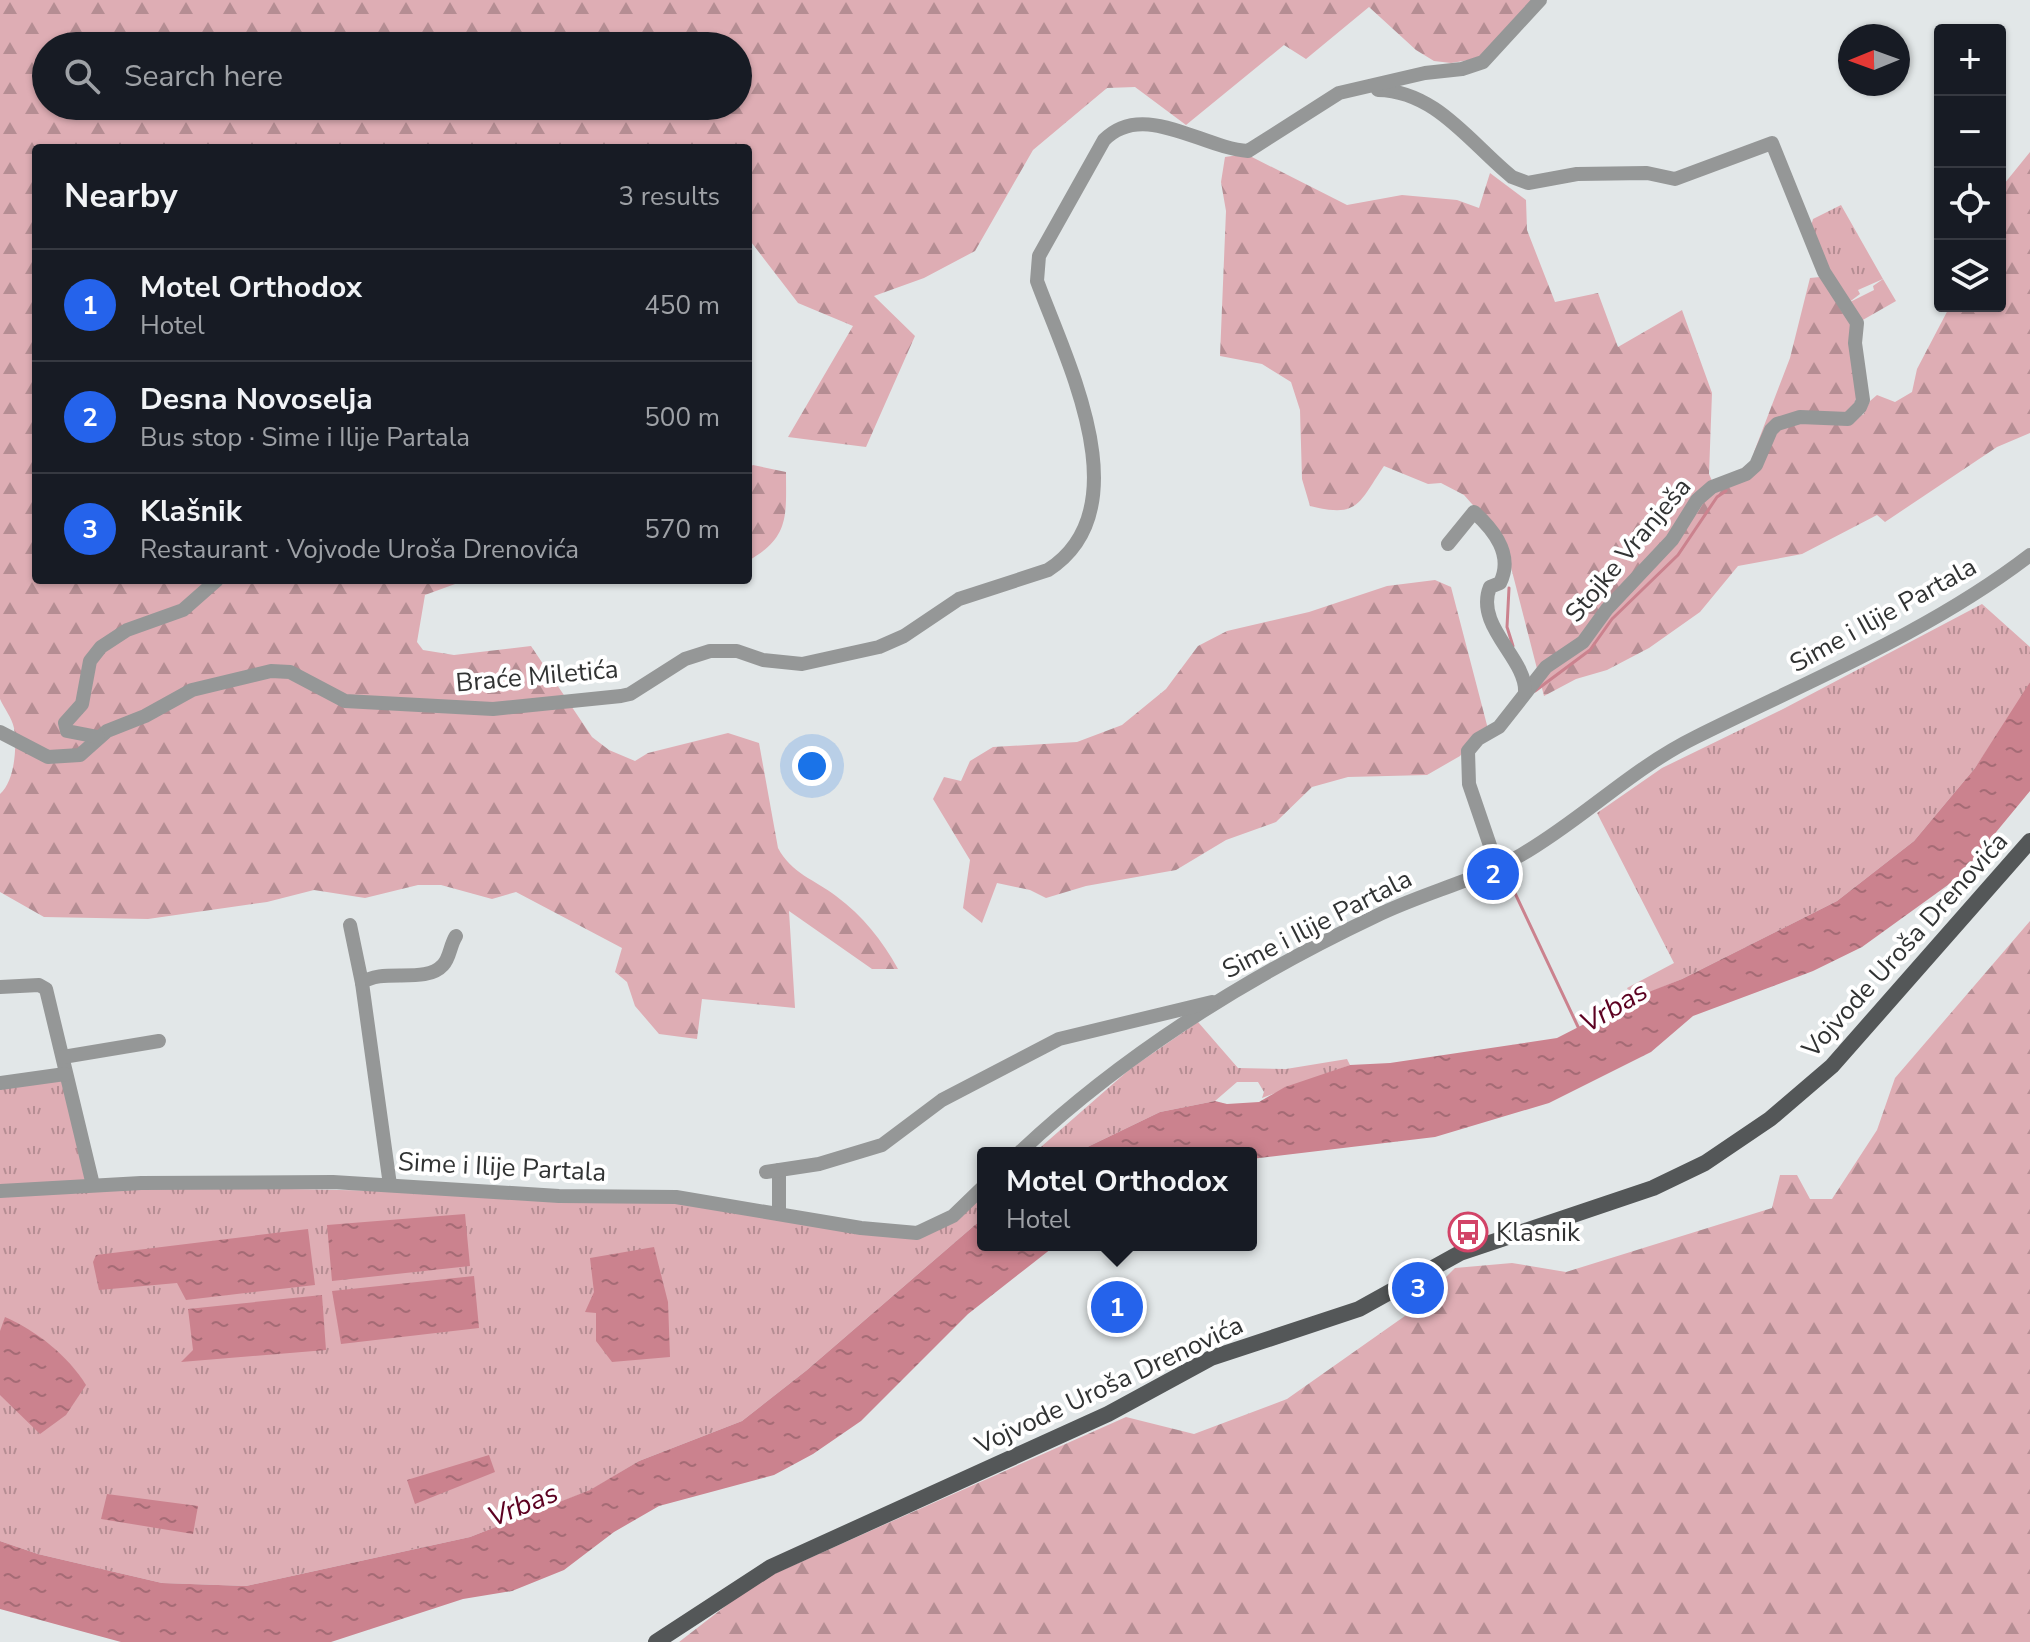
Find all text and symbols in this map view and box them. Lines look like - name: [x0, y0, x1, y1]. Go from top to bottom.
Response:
- north arrow: [1838, 24, 1910, 96]
- map controls: [1934, 24, 2006, 312]
- button: +: [1934, 24, 2006, 96]
- search box: [32, 32, 752, 120]
- icon: search: [60, 54, 104, 98]
- text: Search here: [124, 56, 283, 97]
- button: −: [1934, 96, 2006, 168]
- button: locate: [1934, 168, 2006, 240]
- text: Nearby: [64, 173, 178, 219]
- text: 3 results: [619, 179, 720, 214]
- button: layers: [1934, 240, 2006, 312]
- text: Motel Orthodox: [140, 267, 362, 308]
- text: 1: [82, 288, 98, 323]
- text: 450 m: [644, 288, 720, 323]
- text: Hotel: [140, 308, 205, 343]
- text: Desna Novoselja: [140, 379, 373, 420]
- text: 2: [82, 400, 98, 435]
- text: 500 m: [644, 400, 720, 435]
- text: Bus stop · Sime i Ilije Partala: [140, 420, 470, 455]
- street label: Stojke Vranješa: [1557, 470, 1699, 630]
- text: Klašnik: [140, 491, 242, 532]
- text: 3: [82, 512, 98, 547]
- text: 570 m: [644, 512, 720, 547]
- text: Restaurant · Vojvode Uroša Drenovića: [140, 532, 579, 567]
- street label: Sime i Ilije Partala: [1783, 549, 1983, 681]
- street label: Braće Miletića: [454, 651, 620, 701]
- your location: [792, 746, 832, 786]
- street label: Vojvode Uroša Drenovića: [1794, 825, 2016, 1066]
- pin: 2: [1467, 844, 1519, 904]
- street label: Sime i Ilije Partala: [1216, 861, 1418, 987]
- water label: Vrbas: [1573, 972, 1655, 1042]
- street label: Sime i Ilije Partala: [397, 1144, 607, 1190]
- popup: [977, 1147, 1257, 1251]
- text: Motel Orthodox: [1006, 1161, 1228, 1202]
- text: Hotel: [1006, 1202, 1071, 1237]
- bus stop icon: Klasnik: [1447, 1211, 1489, 1253]
- place label: Klasnik: [1496, 1215, 1581, 1250]
- pin: 3: [1392, 1258, 1444, 1318]
- pin: 1: [1091, 1277, 1143, 1337]
- street label: Vojvode Uroša Drenovića: [968, 1307, 1249, 1463]
- water label: Vrbas: [482, 1474, 564, 1536]

